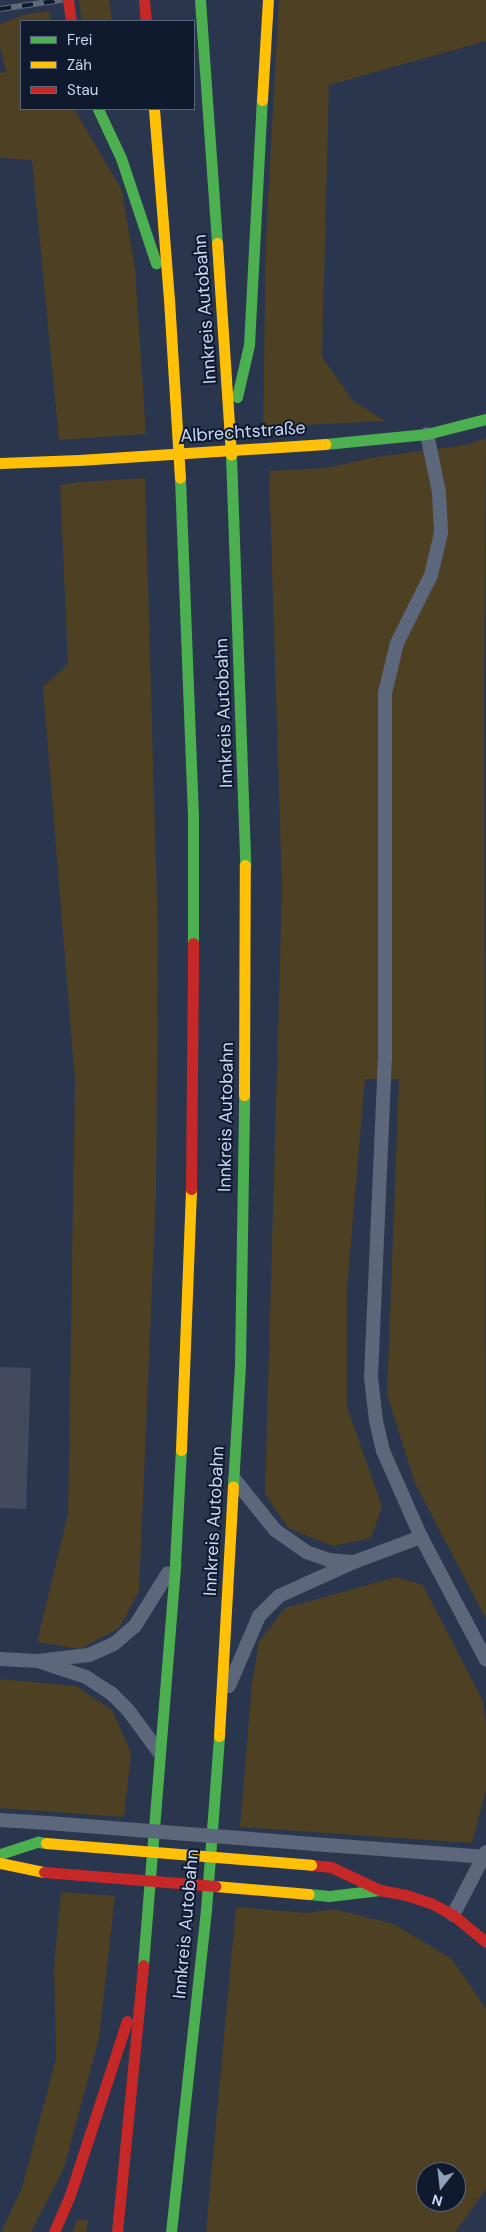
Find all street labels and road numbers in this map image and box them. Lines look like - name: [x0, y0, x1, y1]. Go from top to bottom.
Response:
- street label: Innkreis Autobahn: [189, 233, 221, 385]
- street label: Albrechtstraße: [180, 417, 306, 447]
- street label: Innkreis Autobahn: [211, 638, 237, 788]
- street label: Innkreis Autobahn: [214, 1042, 238, 1192]
- street label: Innkreis Autobahn: [199, 1446, 229, 1596]
- street label: Innkreis Autobahn: [169, 1848, 203, 2000]

